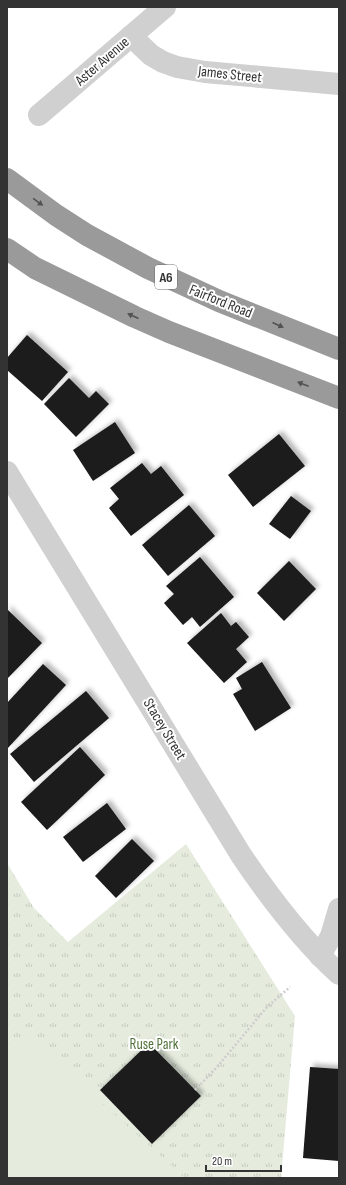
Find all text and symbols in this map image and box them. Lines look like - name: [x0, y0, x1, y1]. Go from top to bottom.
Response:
- street label: Aster Avenue: [71, 33, 133, 91]
- street label: James Street: [196, 62, 263, 87]
- one-way arrow: [33, 198, 44, 206]
- road number: A6: [155, 265, 177, 289]
- street label: Fairford Road: [186, 280, 255, 323]
- one-way arrow: [127, 313, 139, 319]
- one-way arrow: [273, 322, 285, 328]
- one-way arrow: [296, 380, 308, 386]
- street label: Stacey Street: [139, 695, 191, 764]
- park label: Ruse Park: [130, 1035, 179, 1054]
- scale bar: [206, 1147, 281, 1173]
- text: 20 m: [212, 1154, 232, 1169]

